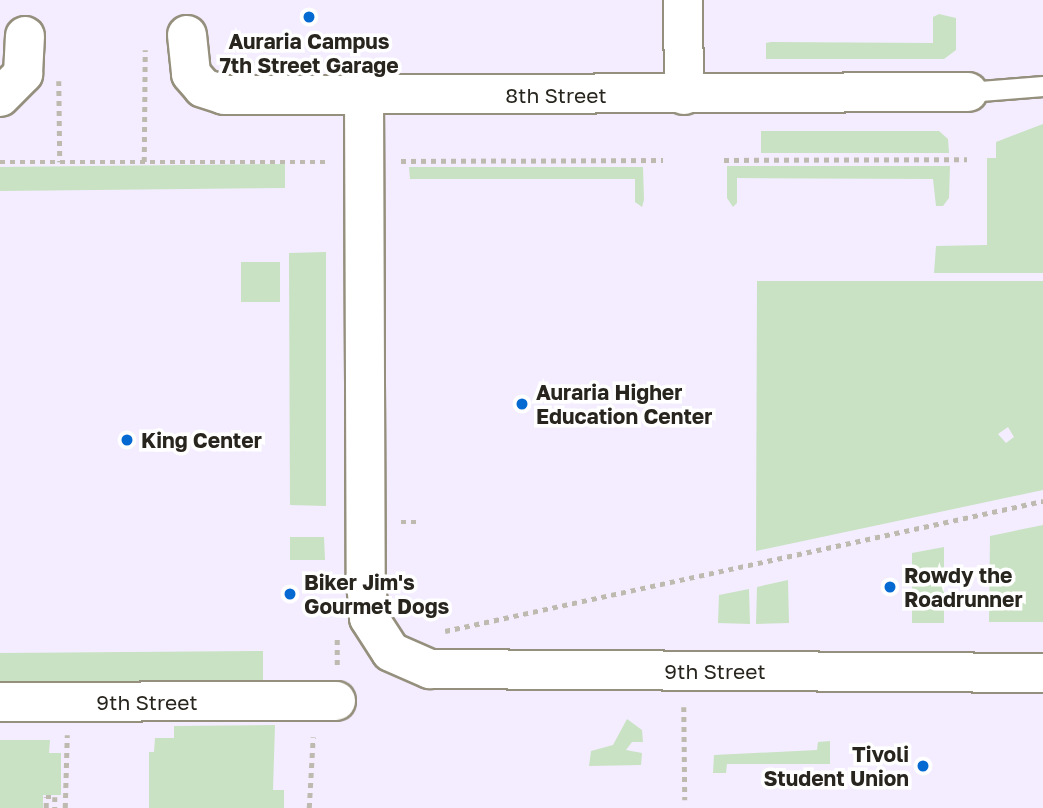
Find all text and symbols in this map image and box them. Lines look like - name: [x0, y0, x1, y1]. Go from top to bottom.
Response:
- marker: Auraria Campus 7th Street Garage: [301, 9, 317, 25]
- place label: Auraria Campus 7th Street Garage: [219, 28, 399, 78]
- street label: 8th Street: [505, 82, 607, 108]
- place label: Auraria Higher Education Center: [536, 379, 712, 429]
- marker: Auraria Higher Education Center: [514, 396, 530, 412]
- place label: King Center: [141, 427, 262, 453]
- marker: King Center: [119, 432, 135, 448]
- place label: Rowdy the Roadrunner: [904, 562, 1023, 612]
- place label: Biker Jim's Gourmet Dogs: [304, 569, 449, 619]
- marker: Rowdy the Roadrunner: [882, 579, 898, 595]
- marker: Biker Jim's Gourmet Dogs: [282, 586, 298, 602]
- street label: 9th Street: [664, 658, 766, 684]
- street label: 9th Street: [96, 689, 198, 715]
- place label: Tivoli Student Union: [763, 741, 909, 791]
- marker: Tivoli Student Union: [915, 758, 931, 774]

